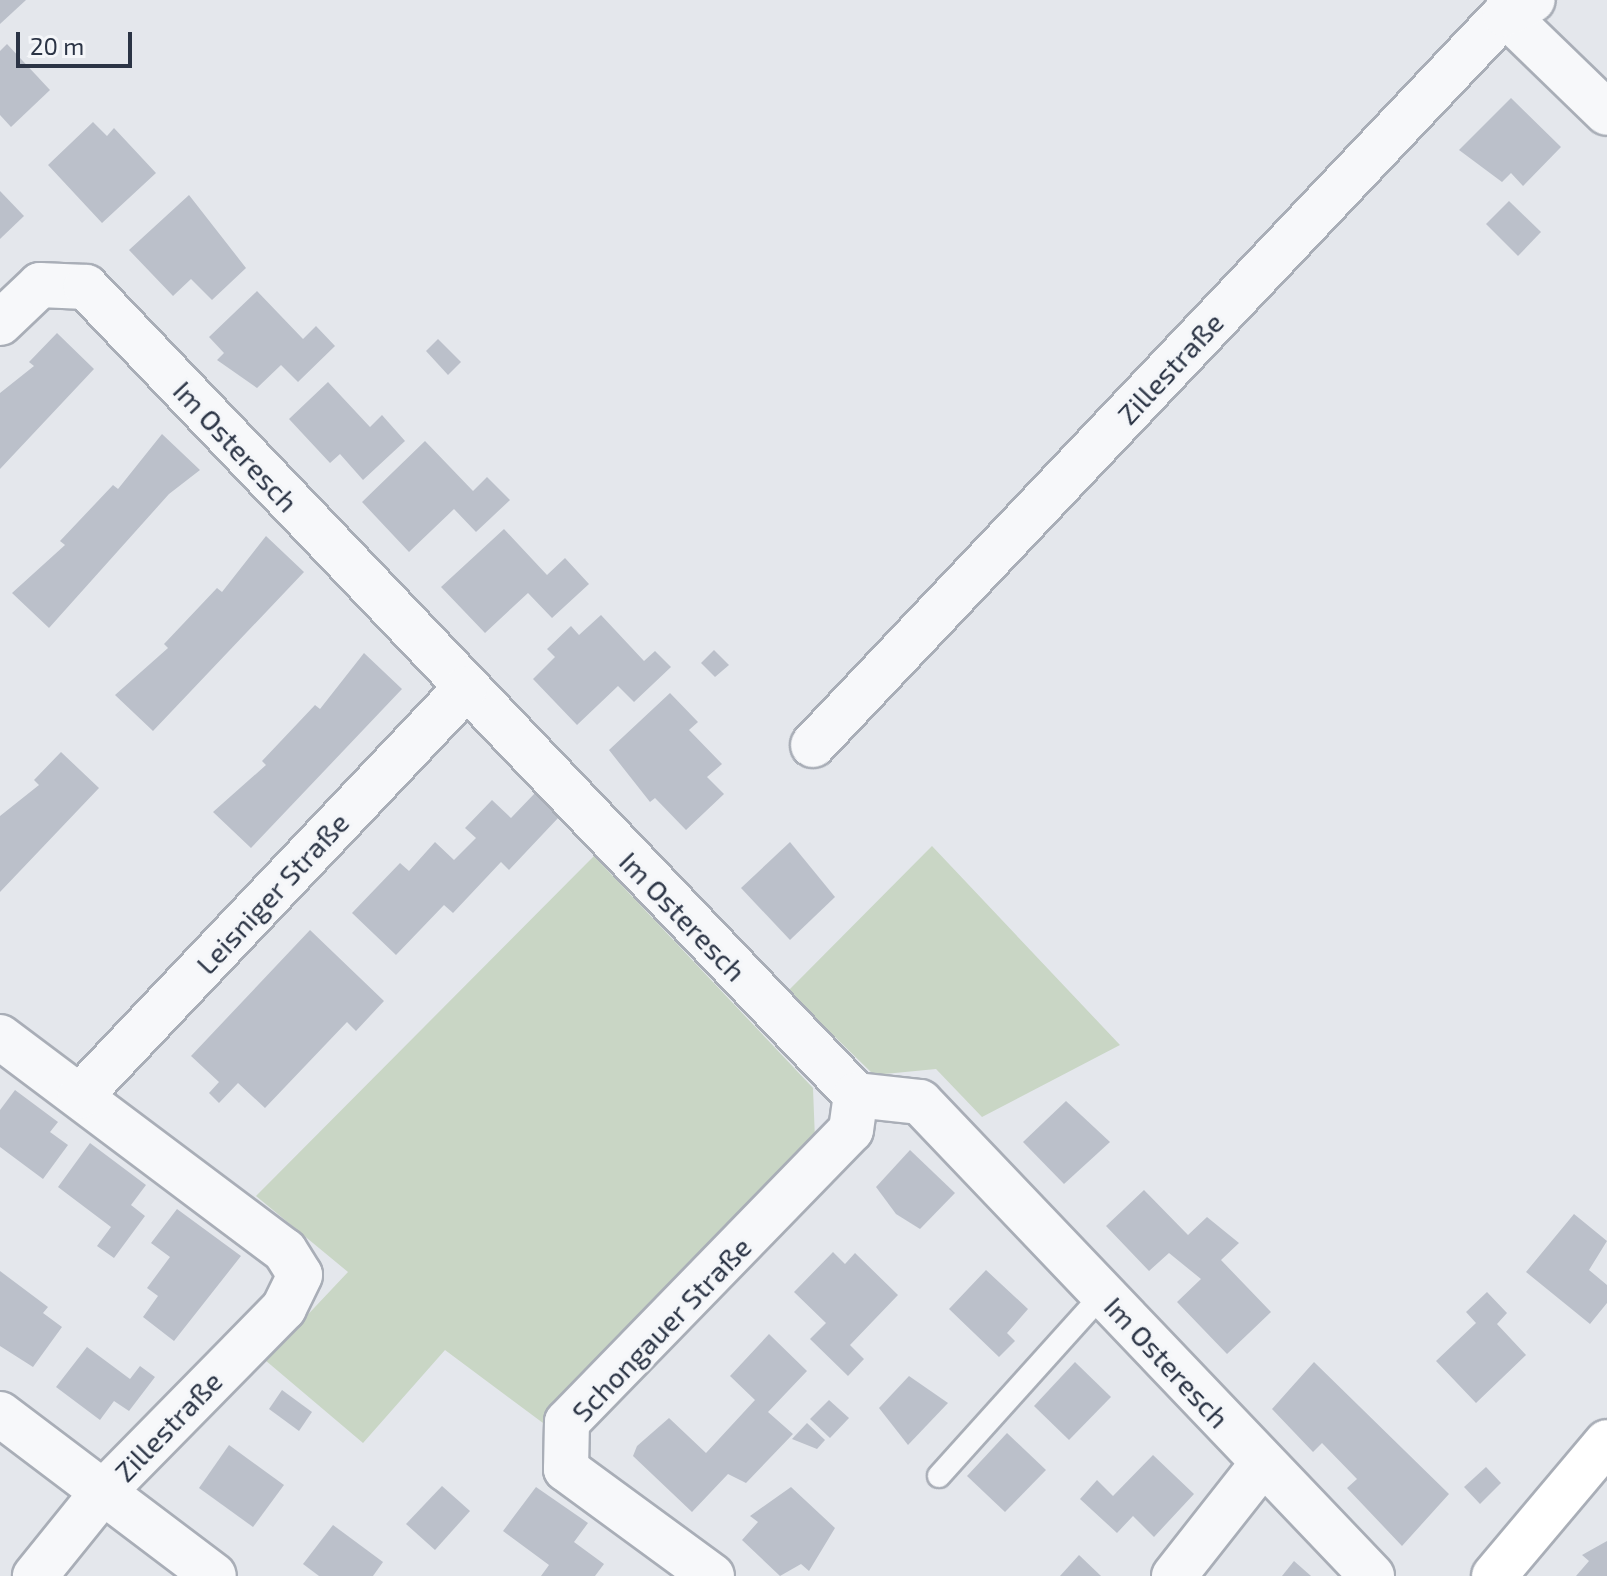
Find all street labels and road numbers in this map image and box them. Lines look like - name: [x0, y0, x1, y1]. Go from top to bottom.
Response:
- street label: Zillestraße: [1110, 305, 1230, 431]
- street label: Im Osteresch: [167, 374, 305, 518]
- street label: Leisniger Straße: [189, 805, 355, 981]
- street label: Im Osteresch: [613, 844, 753, 988]
- street label: Schongauer Straße: [564, 1230, 758, 1428]
- street label: Im Osteresch: [1098, 1290, 1236, 1434]
- street label: Zillestraße: [107, 1364, 229, 1488]

